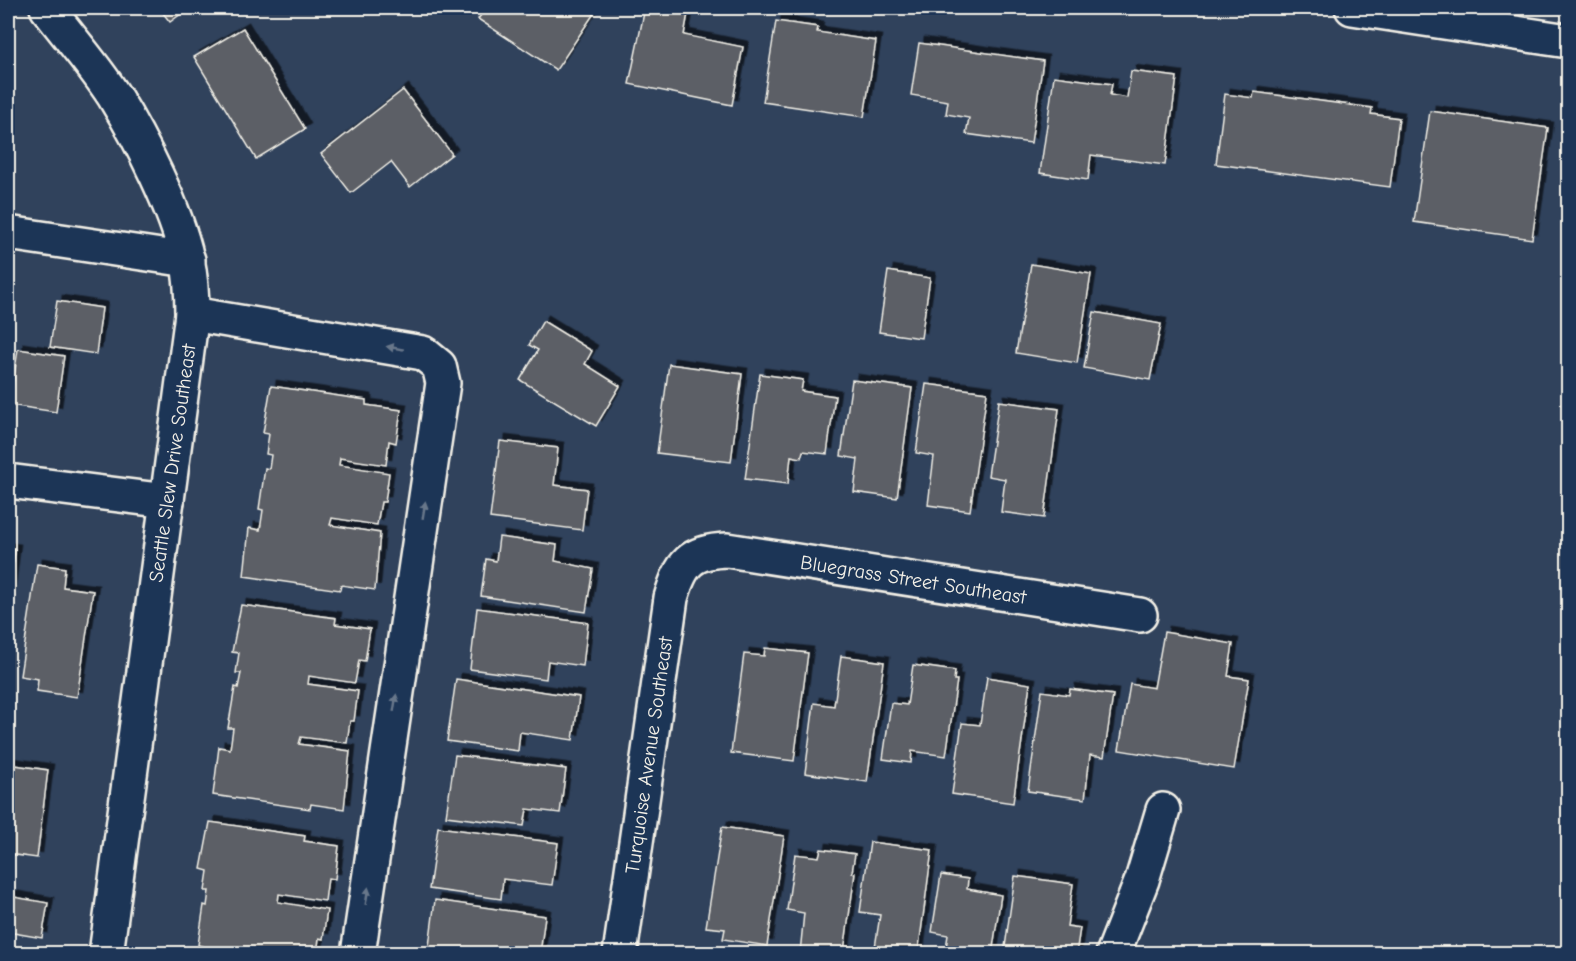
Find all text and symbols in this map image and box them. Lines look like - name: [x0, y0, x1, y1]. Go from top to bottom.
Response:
- street label: Seattle Slew Drive Southeast: [144, 341, 201, 584]
- one-way arrow: [385, 343, 404, 352]
- one-way arrow: [420, 500, 429, 519]
- street label: Bluegrass Street Southeast: [799, 551, 1029, 609]
- street label: Turquoise Avenue Southeast: [621, 634, 678, 875]
- one-way arrow: [391, 693, 400, 712]
- one-way arrow: [362, 886, 371, 905]

